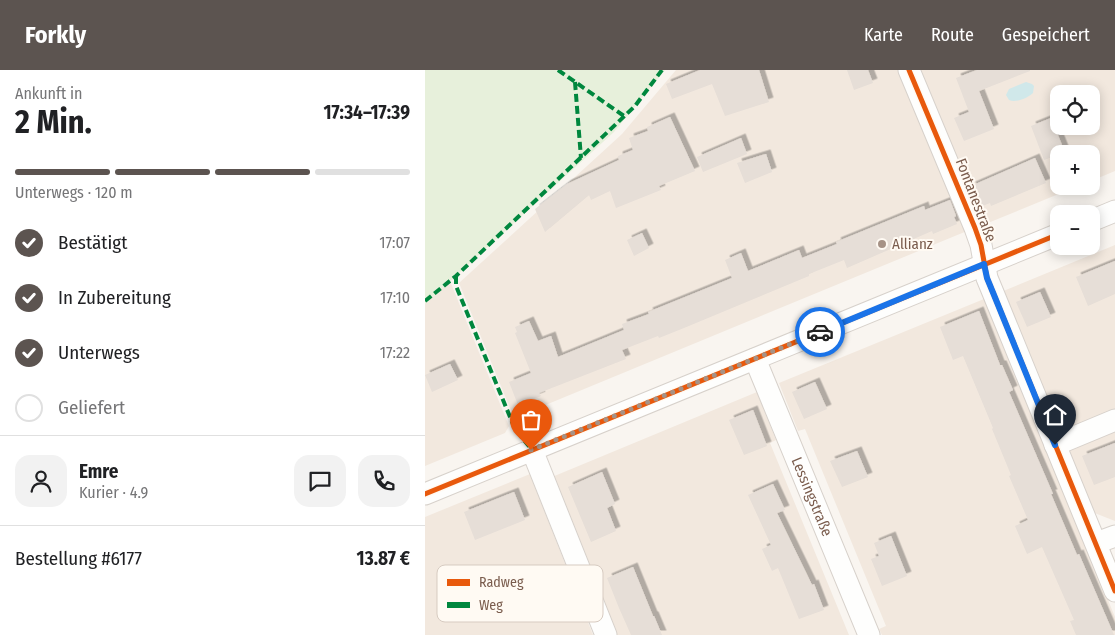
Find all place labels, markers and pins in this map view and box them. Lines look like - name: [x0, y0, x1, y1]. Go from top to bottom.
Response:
- place label: Allianz: [892, 235, 933, 253]
- marker: Allianz: [876, 238, 888, 250]
- pin: [1034, 394, 1076, 445]
- pin: [510, 399, 552, 450]

